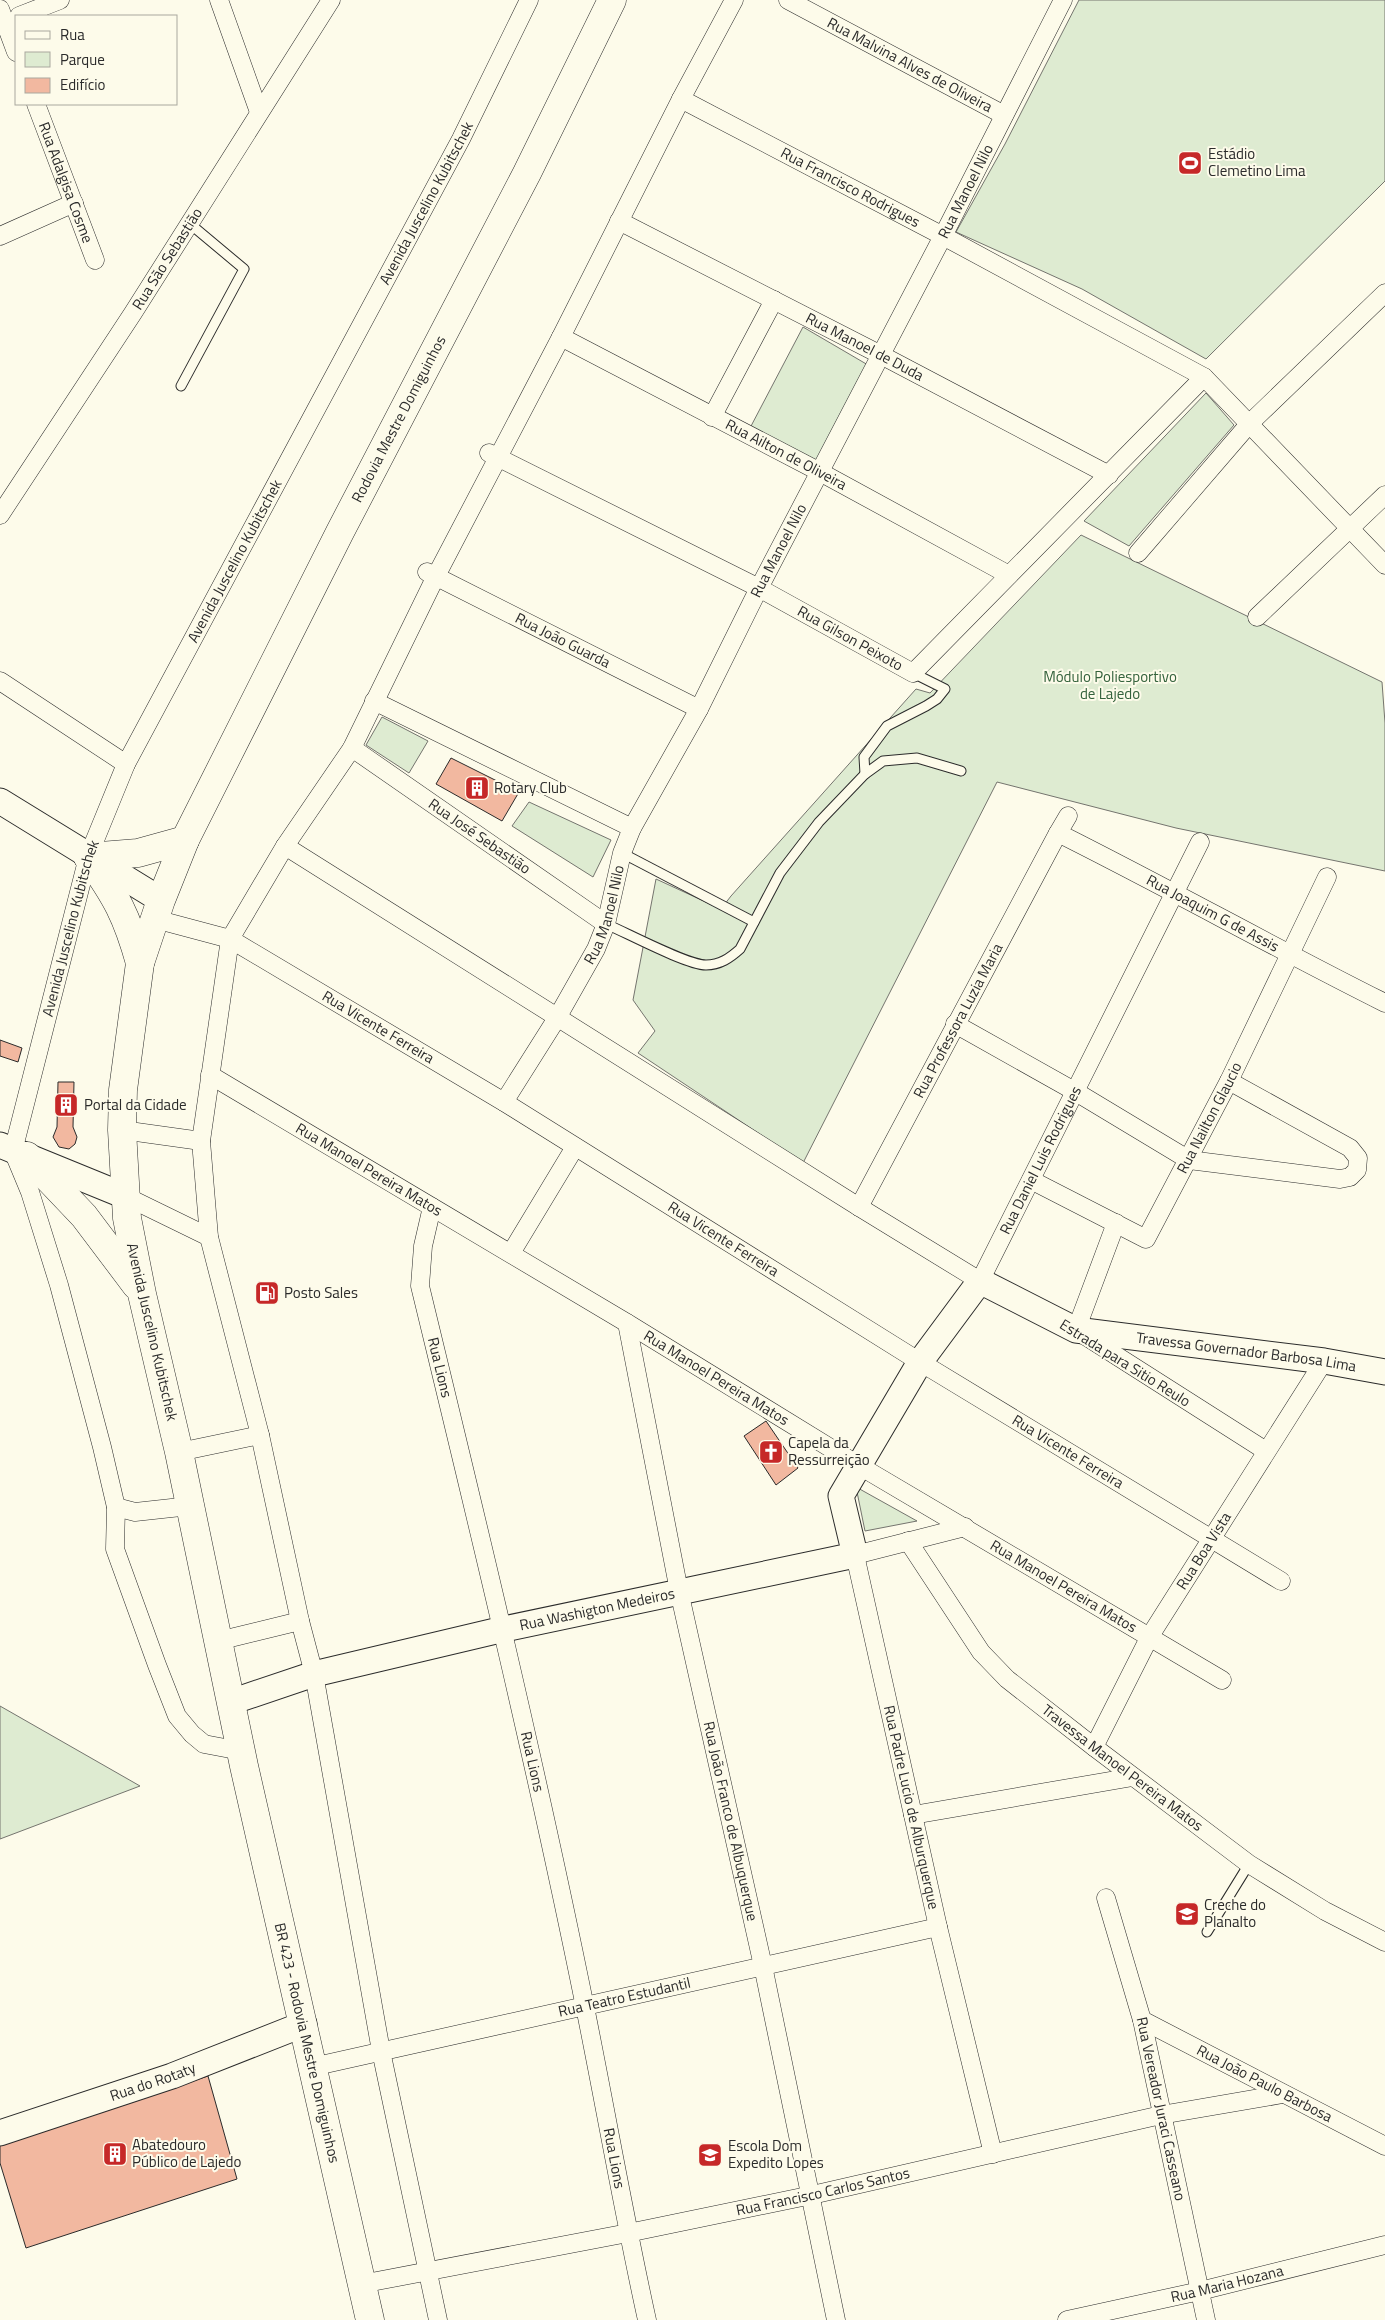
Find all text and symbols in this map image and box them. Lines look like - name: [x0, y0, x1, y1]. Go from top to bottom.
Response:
- street label: Rua Malvina Alves de Oliveira: [823, 11, 997, 118]
- legend: [15, 15, 178, 105]
- text: Rua: [60, 23, 85, 46]
- text: Parque: [60, 48, 105, 71]
- text: Edifício: [60, 73, 105, 96]
- street label: Avenida Juscelino Kubitschek: [373, 117, 479, 289]
- street label: Rua Adalgisa Cosme: [33, 119, 100, 246]
- street label: Rua Manoel Nilo: [932, 140, 999, 242]
- street label: Rua Francisco Rodrigues: [777, 141, 924, 233]
- place label: Estádio Clemetino Lima: [1208, 142, 1306, 182]
- sports icon: Estádio Clemetino Lima: [1177, 150, 1203, 176]
- street label: Rua São Sebastião: [126, 203, 208, 314]
- street label: Rua Manoel de Duda: [802, 306, 929, 387]
- street label: Rodovia Mestre Domiguinhos: [345, 331, 452, 507]
- street label: Rua Ailton de Oliveira: [722, 413, 852, 496]
- street label: Avenida Juscelino Kubitschek: [181, 475, 287, 646]
- street label: Rua Manoel Nilo: [744, 499, 812, 601]
- street label: Rua Gilson Peixoto: [793, 599, 908, 676]
- street label: Rua João Guarda: [511, 606, 615, 674]
- park label: Módulo Poliesportivo de Lajedo: [1043, 665, 1177, 705]
- building icon: Rotary Club: [464, 775, 490, 801]
- place label: Rotary Club: [494, 776, 567, 799]
- street label: Rua José Sebastião: [424, 792, 536, 880]
- street label: Avenida Juscelino Kubitschek: [36, 836, 105, 1019]
- street label: Rua Manoel Nilo: [578, 863, 630, 969]
- street label: Rua Joaquim G de Assis: [1142, 868, 1283, 957]
- street label: Rua Professora Luzia Maria: [907, 939, 1009, 1102]
- street label: Rua Vicente Ferreira: [318, 984, 439, 1069]
- street label: Rua Nailton Glaucio: [1170, 1058, 1248, 1177]
- street label: Rua Daniel Luis Rodrigues: [993, 1082, 1087, 1238]
- building icon: Portal da Cidade: [53, 1092, 79, 1118]
- place label: Portal da Cidade: [84, 1093, 187, 1116]
- street label: Rua Manoel Pereira Matos: [292, 1117, 447, 1222]
- street label: Rua Vicente Ferreira: [663, 1195, 784, 1282]
- street label: Avenida Juscelino Kubitschek: [121, 1241, 184, 1423]
- fuel station icon: Posto Sales: [254, 1280, 280, 1306]
- place label: Posto Sales: [284, 1281, 358, 1304]
- street label: Estrada para Sitio Reulo: [1055, 1313, 1195, 1412]
- street label: Rua Manoel Pereira Matos: [639, 1324, 794, 1431]
- street label: Travessa Governador Barbosa Lima: [1135, 1326, 1359, 1378]
- street label: Rua Lions: [422, 1335, 459, 1400]
- street label: Rua Vicente Ferreira: [1008, 1408, 1129, 1494]
- place label: Capela da Ressurreição: [788, 1431, 870, 1471]
- church icon: Capela da Ressurreição: [758, 1439, 784, 1465]
- street label: Rua Boa Vista: [1170, 1507, 1237, 1594]
- street label: Rua Manoel Pereira Matos: [986, 1534, 1142, 1638]
- street label: Rua Washigton Medeiros: [517, 1581, 677, 1636]
- street label: Travessa Manoel Pereira Matos: [1037, 1698, 1208, 1837]
- street label: Rua Padre Lucio de Alburquerque: [878, 1703, 946, 1911]
- street label: Rua João Franco de Albuquerque: [698, 1719, 765, 1923]
- street label: Rua Lions: [515, 1729, 551, 1794]
- place label: Creche do Planalto: [1204, 1893, 1266, 1933]
- school or university icon: Creche do Planalto: [1174, 1901, 1200, 1927]
- street label: BR 423 - Rodovia Mestre Domiguinhos: [269, 1921, 346, 2165]
- street label: Rua Teatro Estudantil: [556, 1971, 693, 2023]
- street label: Rua Vereador Juraci Casseano: [1131, 2015, 1192, 2203]
- street label: Rua João Paulo Barbosa: [1193, 2038, 1337, 2128]
- street label: Rua do Rotaty: [107, 2056, 199, 2107]
- street label: Rua Lions: [598, 2126, 632, 2191]
- place label: Abatedouro Público de Lajedo: [132, 2133, 241, 2173]
- place label: Escola Dom Expedito Lopes: [728, 2134, 824, 2174]
- building icon: Abatedouro Público de Lajedo: [102, 2141, 128, 2167]
- school or university icon: Escola Dom Expedito Lopes: [697, 2142, 723, 2168]
- street label: Rua Francisco Carlos Santos: [734, 2161, 912, 2221]
- street label: Rua Maria Hozana: [1168, 2259, 1286, 2308]

